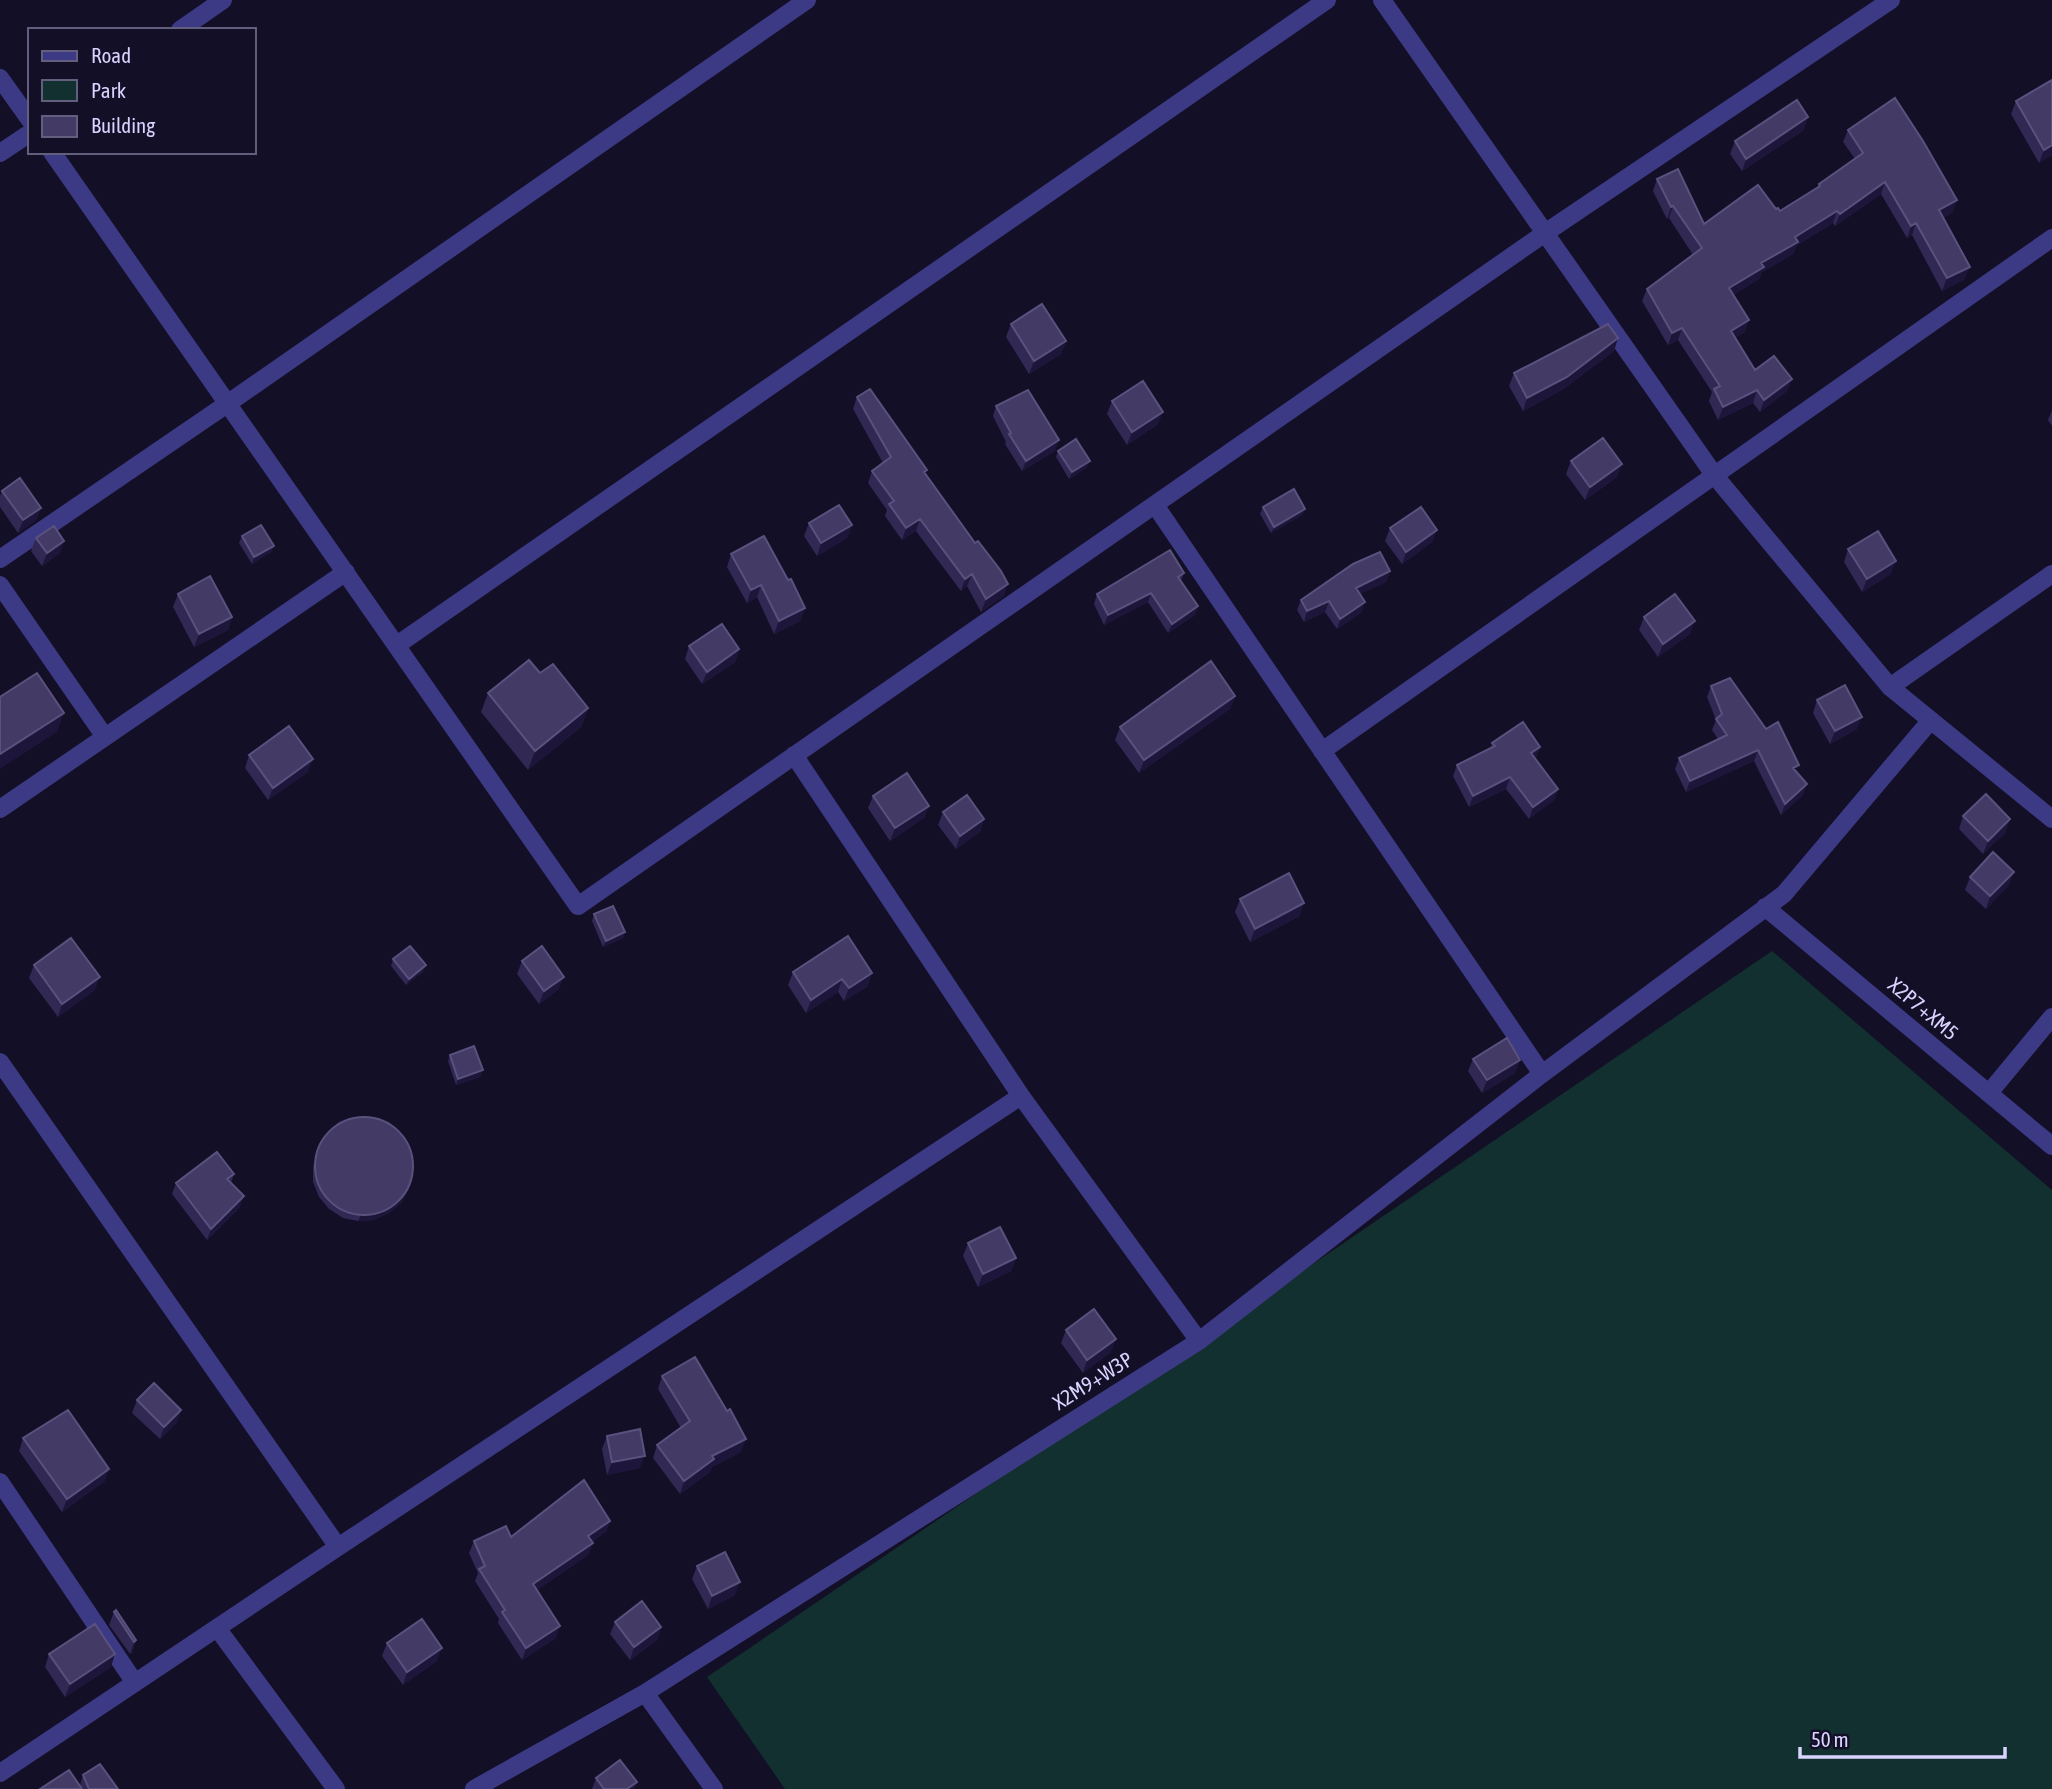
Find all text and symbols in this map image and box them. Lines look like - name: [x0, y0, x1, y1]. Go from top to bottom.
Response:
- legend: [28, 28, 256, 154]
- text: Road: [91, 43, 131, 67]
- text: Park: [91, 78, 126, 102]
- text: Building: [91, 113, 155, 137]
- street label: X2P7+XM5: [1884, 972, 1963, 1044]
- street label: X2M9+W3P: [1048, 1346, 1137, 1414]
- scale bar: [1800, 1716, 2005, 1760]
- text: 50 m: [1811, 1727, 1849, 1751]

